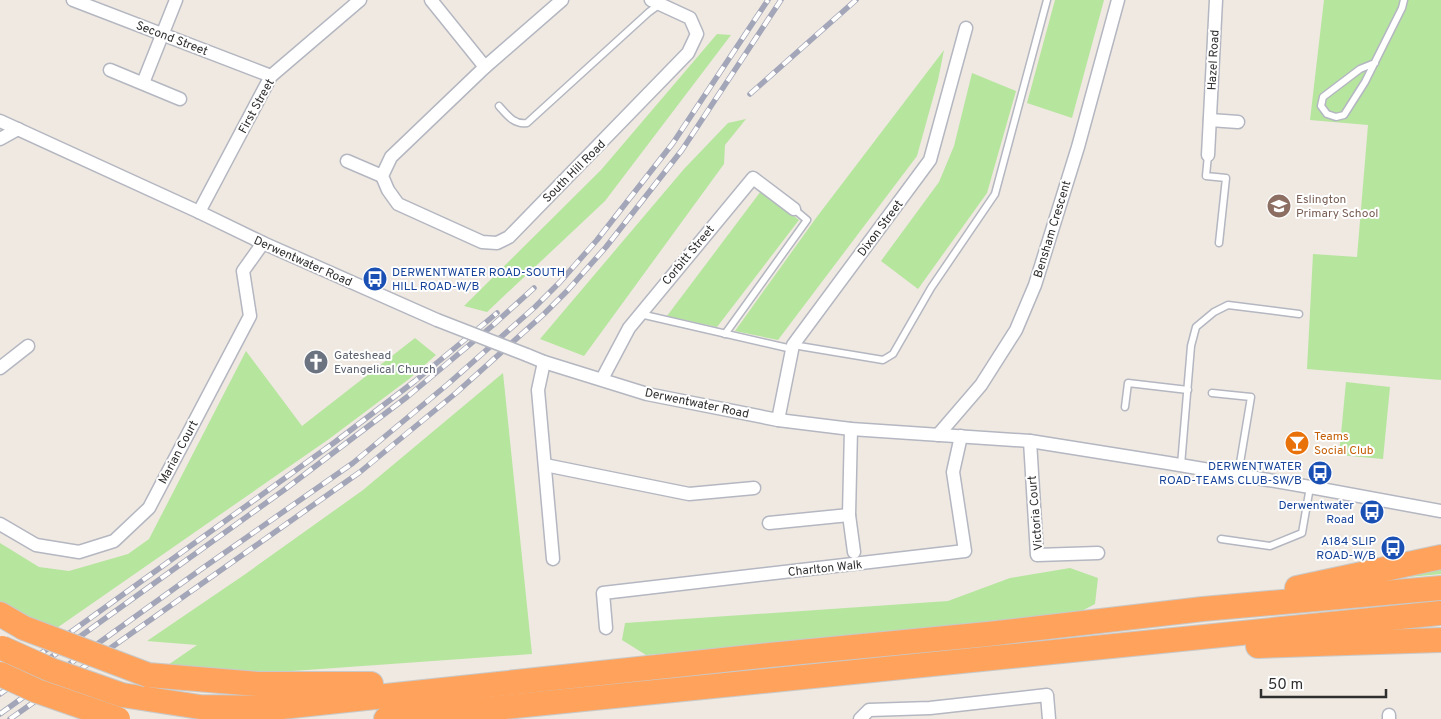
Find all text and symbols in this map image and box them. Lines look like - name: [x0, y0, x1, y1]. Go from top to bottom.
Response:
- street label: Second Street: [133, 18, 210, 60]
- street label: Hazel Road: [1204, 29, 1224, 91]
- street label: First Street: [235, 76, 278, 137]
- street label: South Hill Road: [540, 137, 610, 207]
- street label: Bensham Crescent: [1031, 179, 1075, 280]
- place label: Eslington Primary School: [1296, 192, 1379, 222]
- school or university icon: Eslington Primary School: [1266, 193, 1292, 219]
- street label: Dixon Street: [854, 197, 907, 260]
- street label: Corbitt Street: [659, 222, 719, 289]
- street label: Derwentwater Road: [251, 233, 354, 291]
- place label: DERWENTWATER ROAD-SOUTH HILL ROAD-W/B: [392, 265, 565, 295]
- bus stop icon: DERWENTWATER ROAD-SOUTH HILL ROAD-W/B: [362, 266, 388, 292]
- place label: Gateshead Evangelical Church: [334, 348, 436, 378]
- church icon: Gateshead Evangelical Church: [303, 349, 329, 375]
- street label: Derwentwater Road: [643, 385, 750, 423]
- street label: Marian Court: [155, 418, 202, 487]
- place label: Teams Social Club: [1314, 429, 1374, 459]
- bar icon: Teams Social Club: [1284, 430, 1310, 456]
- place label: DERWENTWATER ROAD-TEAMS CLUB-SW/B: [1159, 459, 1302, 489]
- bus stop icon: DERWENTWATER ROAD-TEAMS CLUB-SW/B: [1307, 460, 1333, 486]
- street label: Victoria Court: [1025, 475, 1047, 551]
- place label: Derwentwater Road: [1278, 498, 1354, 528]
- bus stop icon: Derwentwater Road: [1359, 499, 1385, 525]
- place label: A184 SLIP ROAD-W/B: [1316, 534, 1376, 564]
- bus stop icon: A184 SLIP ROAD-W/B: [1380, 535, 1406, 561]
- street label: Charlton Walk: [787, 557, 863, 581]
- scale bar: [1261, 666, 1386, 698]
- text: 50 m: [1268, 676, 1303, 695]

